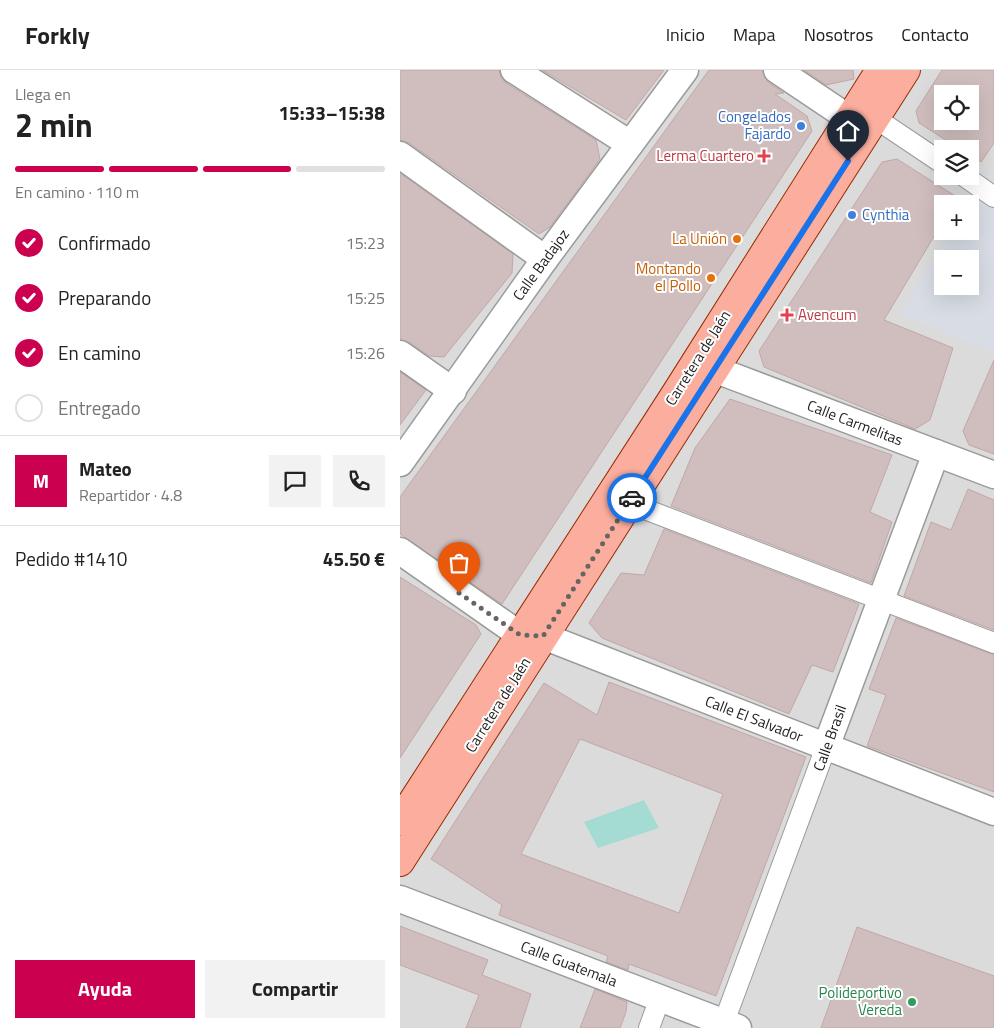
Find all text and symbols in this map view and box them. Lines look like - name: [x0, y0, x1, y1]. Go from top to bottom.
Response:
- text: Forkly: [25, 17, 90, 53]
- text: Inicio: [666, 21, 705, 48]
- text: Mapa: [733, 21, 776, 48]
- text: Nosotros: [804, 21, 873, 48]
- text: Contacto: [901, 21, 969, 48]
- text: Llega en: [15, 82, 71, 106]
- map controls: [934, 85, 979, 295]
- button: locate: [934, 85, 979, 130]
- text: 15:33–15:38: [278, 98, 385, 127]
- text: 2 min: [15, 101, 93, 149]
- place label: Congelados Fajardo: [718, 105, 791, 145]
- pin: [827, 110, 869, 161]
- icon: home: [834, 117, 862, 145]
- marker: Congelados Fajardo: [795, 120, 807, 132]
- button: layers: [934, 140, 979, 185]
- place label: Lerma Cuartero: [656, 144, 754, 167]
- marker: Lerma Cuartero: [758, 150, 770, 162]
- text: En camino · 110 m: [15, 180, 139, 204]
- button: +: [934, 195, 979, 240]
- place label: Cynthia: [862, 203, 910, 226]
- marker: Cynthia: [846, 209, 858, 221]
- street label: Calle Badajoz: [507, 224, 575, 305]
- place label: La Unión: [672, 227, 727, 250]
- text: Confirmado: [58, 228, 151, 257]
- icon: check: [15, 229, 43, 257]
- text: 15:23: [346, 231, 385, 255]
- marker: La Unión: [731, 233, 743, 245]
- button: −: [934, 250, 979, 295]
- place label: Montando el Pollo: [636, 257, 701, 297]
- marker: Montando el Pollo: [705, 272, 717, 284]
- text: Preparando: [58, 283, 151, 312]
- icon: check: [15, 284, 43, 312]
- text: 15:25: [346, 286, 385, 310]
- place label: Avencum: [798, 303, 856, 326]
- street label: Carretera de Jaén: [659, 306, 736, 410]
- marker: Avencum: [780, 308, 794, 322]
- text: En camino: [58, 338, 141, 367]
- icon: check: [15, 339, 43, 367]
- text: 15:26: [346, 341, 385, 365]
- text: Entregado: [58, 393, 141, 422]
- street label: Calle Carmelitas: [804, 394, 906, 451]
- text: Mateo: [79, 454, 132, 483]
- button: chat: [269, 455, 321, 507]
- button: phone: [333, 455, 385, 507]
- text: M: [33, 466, 49, 495]
- courier: [607, 473, 657, 523]
- text: Repartidor · 4.8: [79, 483, 182, 507]
- icon: car: [618, 484, 646, 512]
- pin: [438, 542, 480, 593]
- text: Pedido #1410: [15, 544, 127, 573]
- text: 45.50 €: [323, 544, 385, 573]
- icon: bag: [445, 549, 473, 577]
- street label: Carretera de Jaén: [459, 653, 536, 757]
- street label: Calle El Salvador: [702, 689, 807, 748]
- street label: Calle Brasil: [807, 701, 852, 774]
- street label: Calle Guatemala: [517, 935, 621, 993]
- button: Ayuda: [15, 960, 195, 1018]
- button: Compartir: [205, 960, 385, 1018]
- place label: Polideportivo Vereda: [818, 981, 902, 1021]
- marker: Polideportivo Vereda: [906, 996, 918, 1008]

